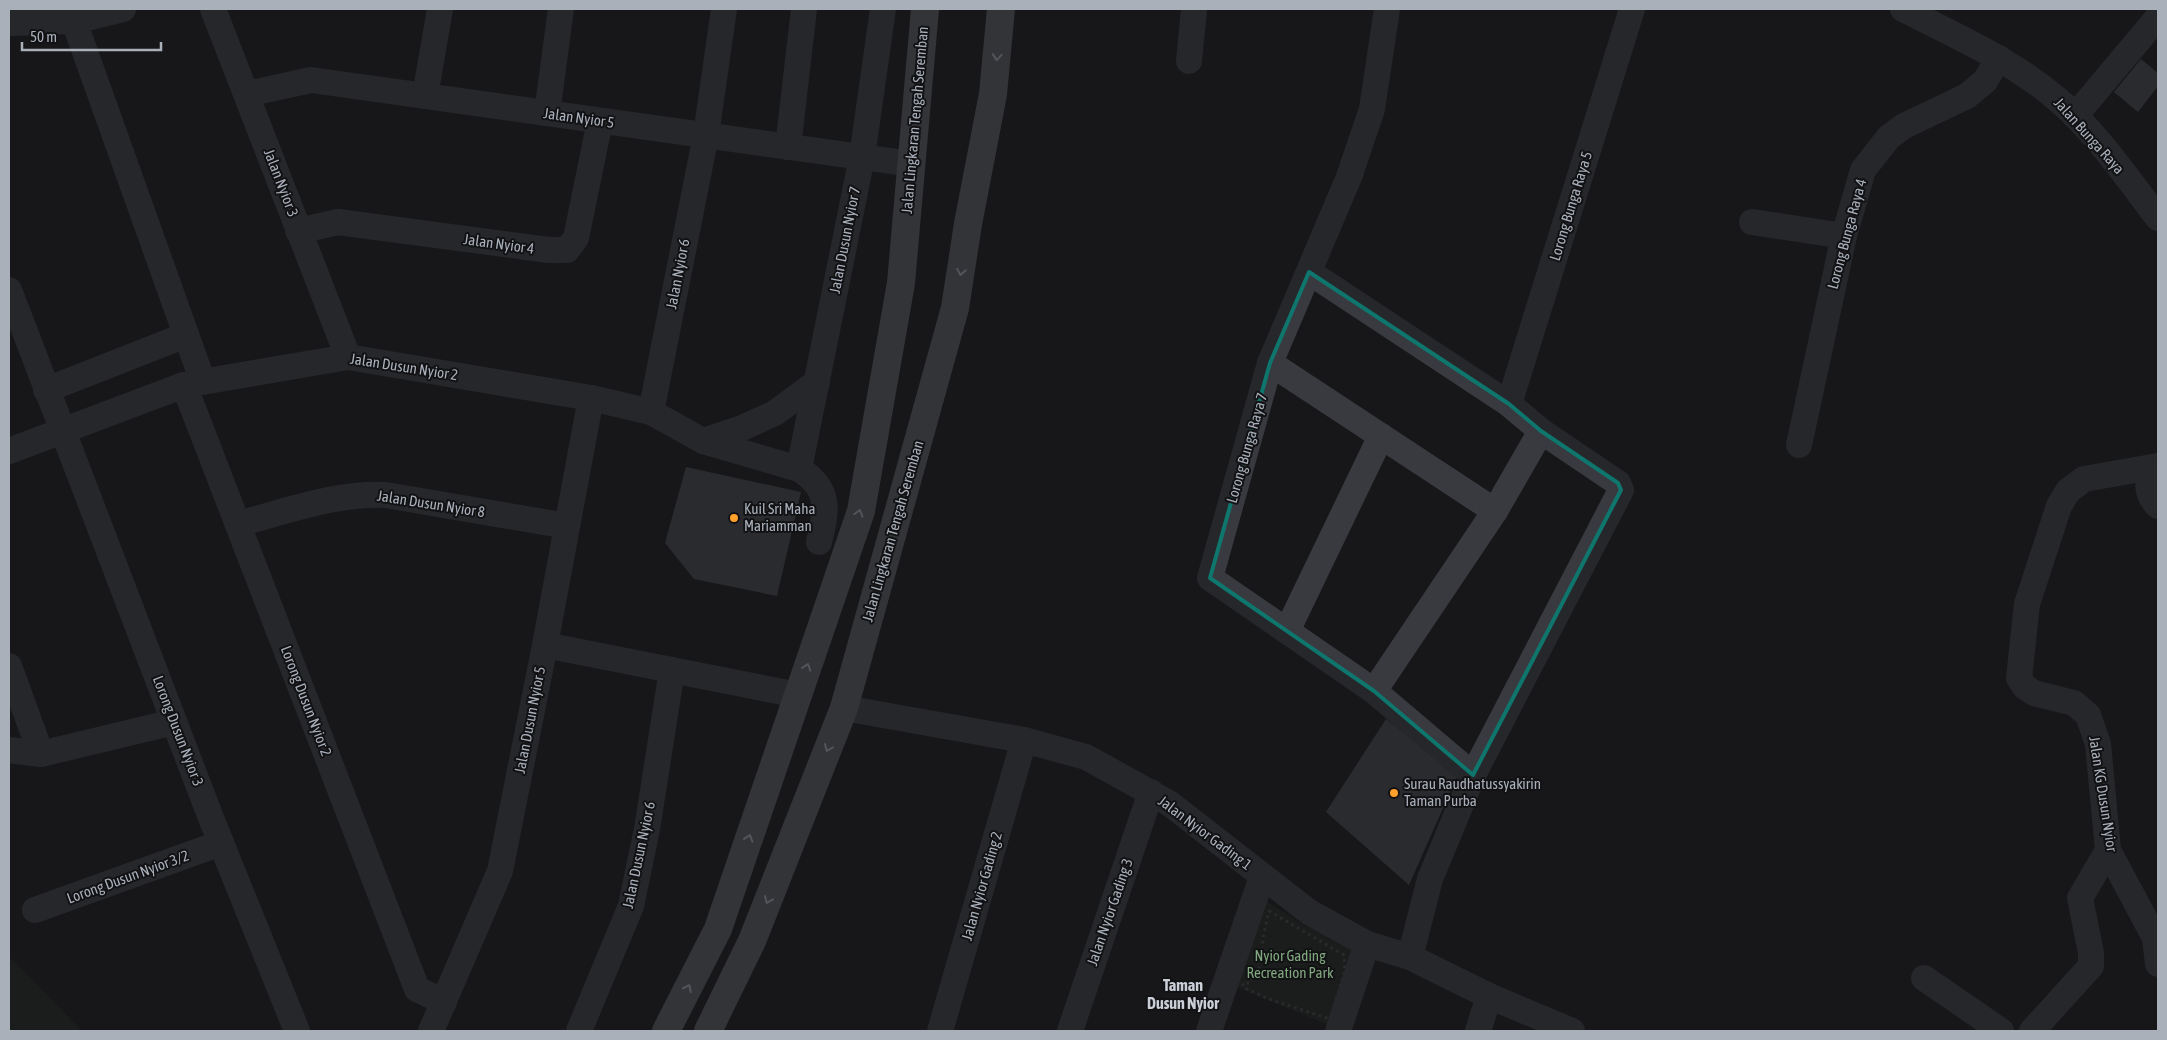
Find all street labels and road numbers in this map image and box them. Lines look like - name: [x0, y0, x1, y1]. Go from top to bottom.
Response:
- street label: Jalan Lingkaran Tengah Seremban: [898, 26, 931, 214]
- street label: Jalan Bunga Raya: [2051, 94, 2128, 177]
- street label: Jalan Nyior 5: [543, 104, 615, 131]
- street label: Jalan Nyior 3: [261, 147, 302, 219]
- street label: Lorong Bunga Raya 5: [1546, 149, 1595, 263]
- street label: Lorong Bunga Raya 4: [1824, 177, 1869, 291]
- street label: Jalan Dusun Nyior 7: [826, 185, 863, 295]
- street label: Jalan Nyior 4: [463, 230, 535, 257]
- street label: Jalan Nyior 6: [662, 237, 693, 310]
- street label: Jalan Dusun Nyior 2: [349, 350, 459, 383]
- street label: Lorong Bunga Raya 7: [1223, 391, 1270, 505]
- street label: Jalan Lingkaran Tengah Seremban: [858, 438, 927, 623]
- street label: Jalan Dusun Nyior 8: [376, 487, 486, 520]
- street label: Lorong Dusun Nyior 2: [278, 643, 335, 758]
- street label: Jalan Dusun Nyior 5: [511, 665, 548, 775]
- street label: Lorong Dusun Nyior 3: [150, 673, 207, 788]
- street label: Jalan KG Dusun Nyior: [2086, 735, 2121, 853]
- street label: Jalan Nyior Gading 1: [1155, 792, 1255, 873]
- street label: Jalan Dusun Nyior 6: [619, 800, 658, 910]
- street label: Jalan Nyior Gading 2: [958, 830, 1005, 942]
- street label: Lorong Dusun Nyior 3/2: [64, 847, 191, 907]
- street label: Jalan Nyior Gading 3: [1083, 856, 1136, 968]

